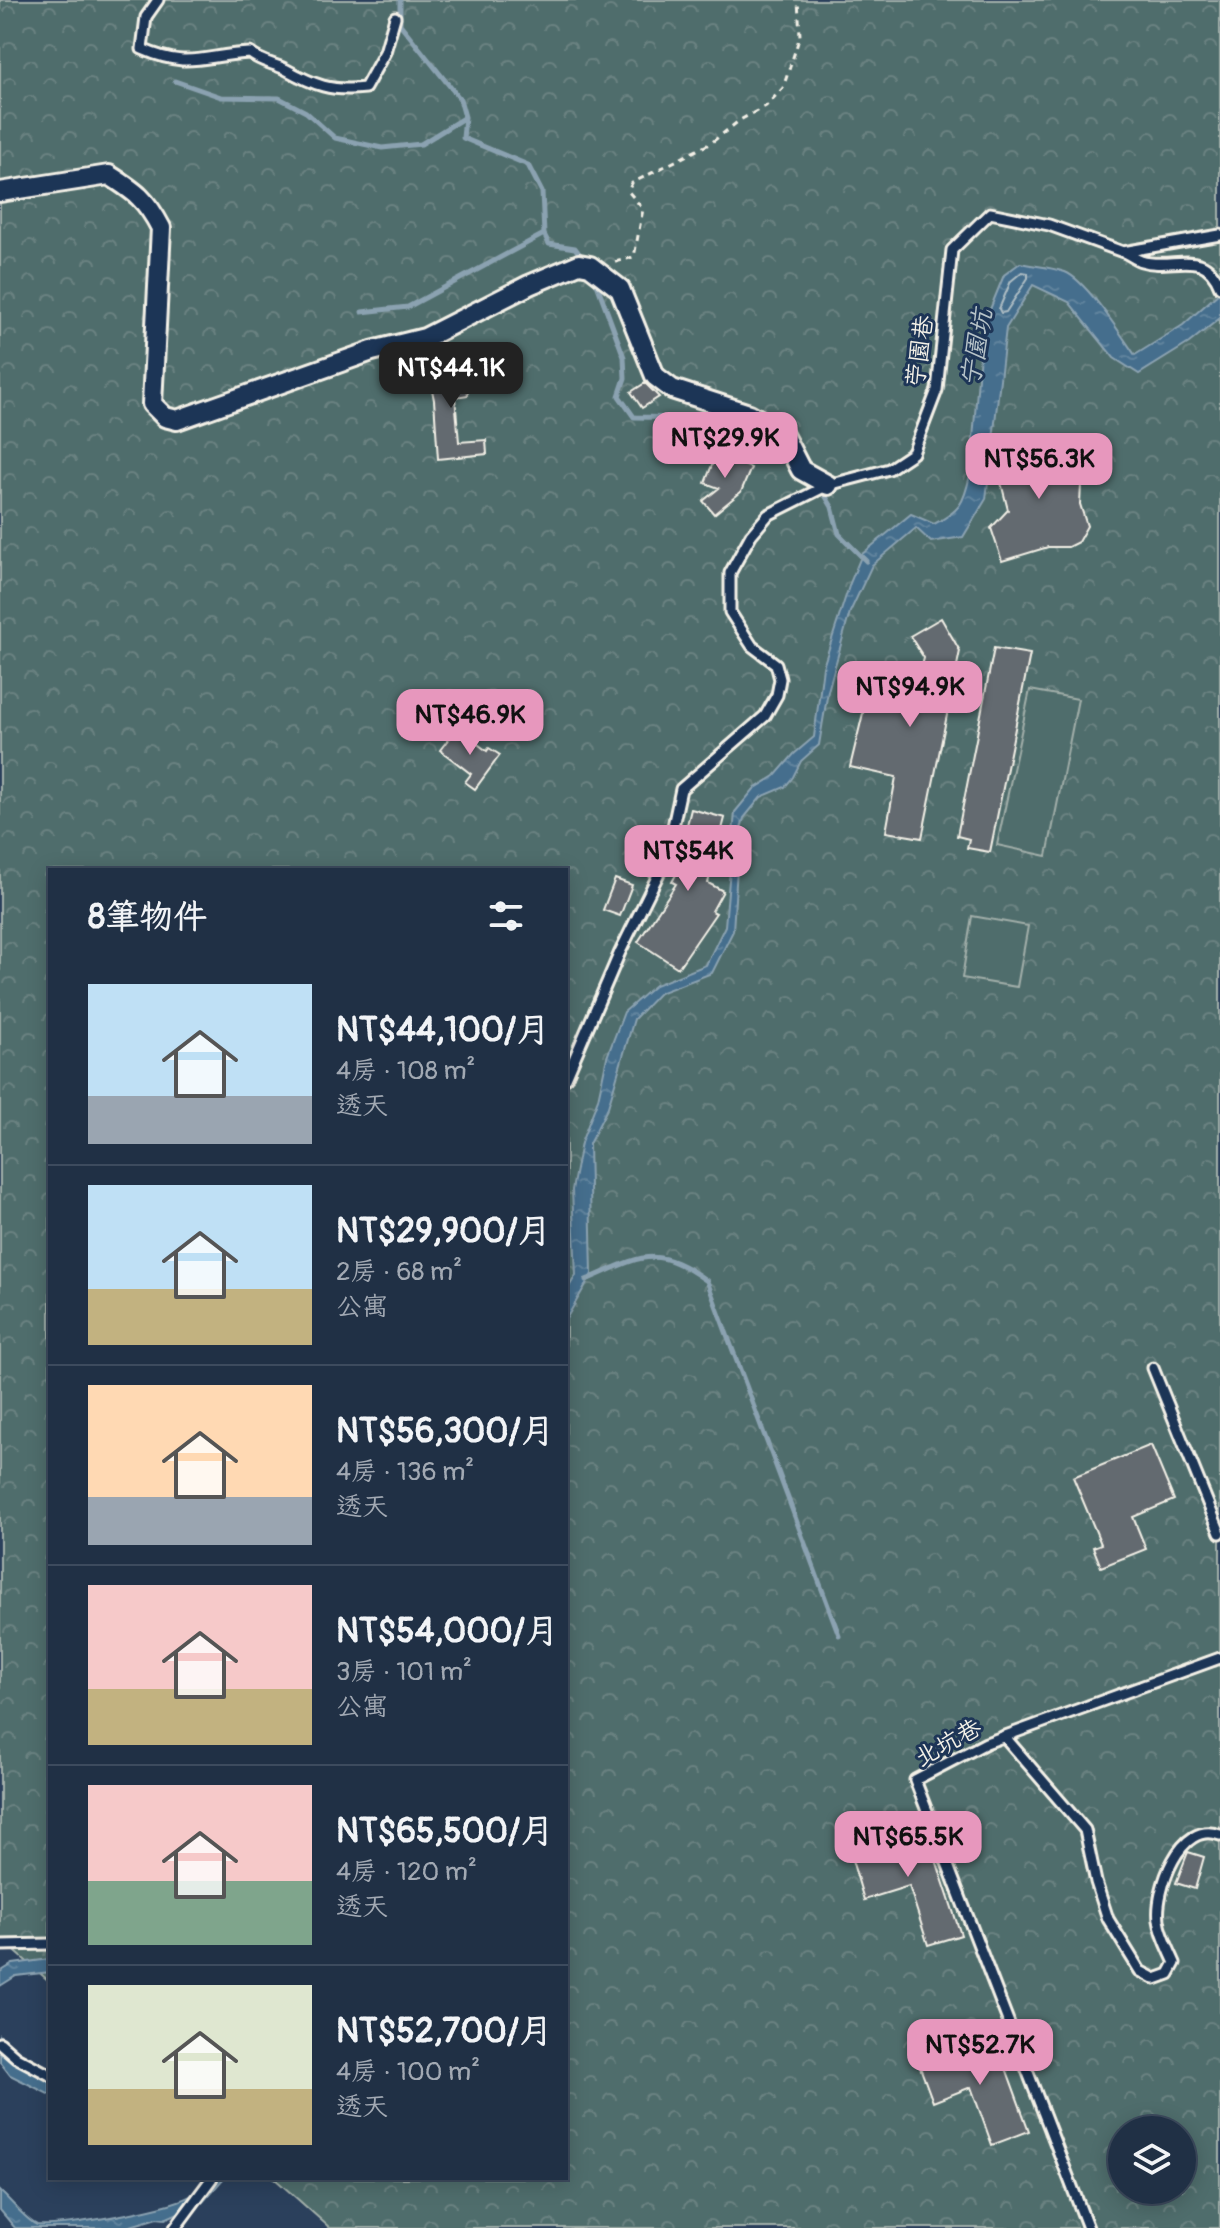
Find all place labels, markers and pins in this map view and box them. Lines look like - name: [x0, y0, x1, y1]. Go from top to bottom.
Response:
- pin: NT$44.1K: [368, 342, 534, 410]
- pin: NT$29.9K: [642, 412, 808, 480]
- pin: NT$56.3K: [956, 433, 1122, 501]
- pin: NT$94.9K: [827, 661, 993, 729]
- pin: NT$46.9K: [387, 689, 553, 757]
- pin: NT$54K: [623, 825, 753, 893]
- pin: NT$65.5K: [825, 1811, 991, 1879]
- pin: NT$52.7K: [897, 2019, 1063, 2087]

